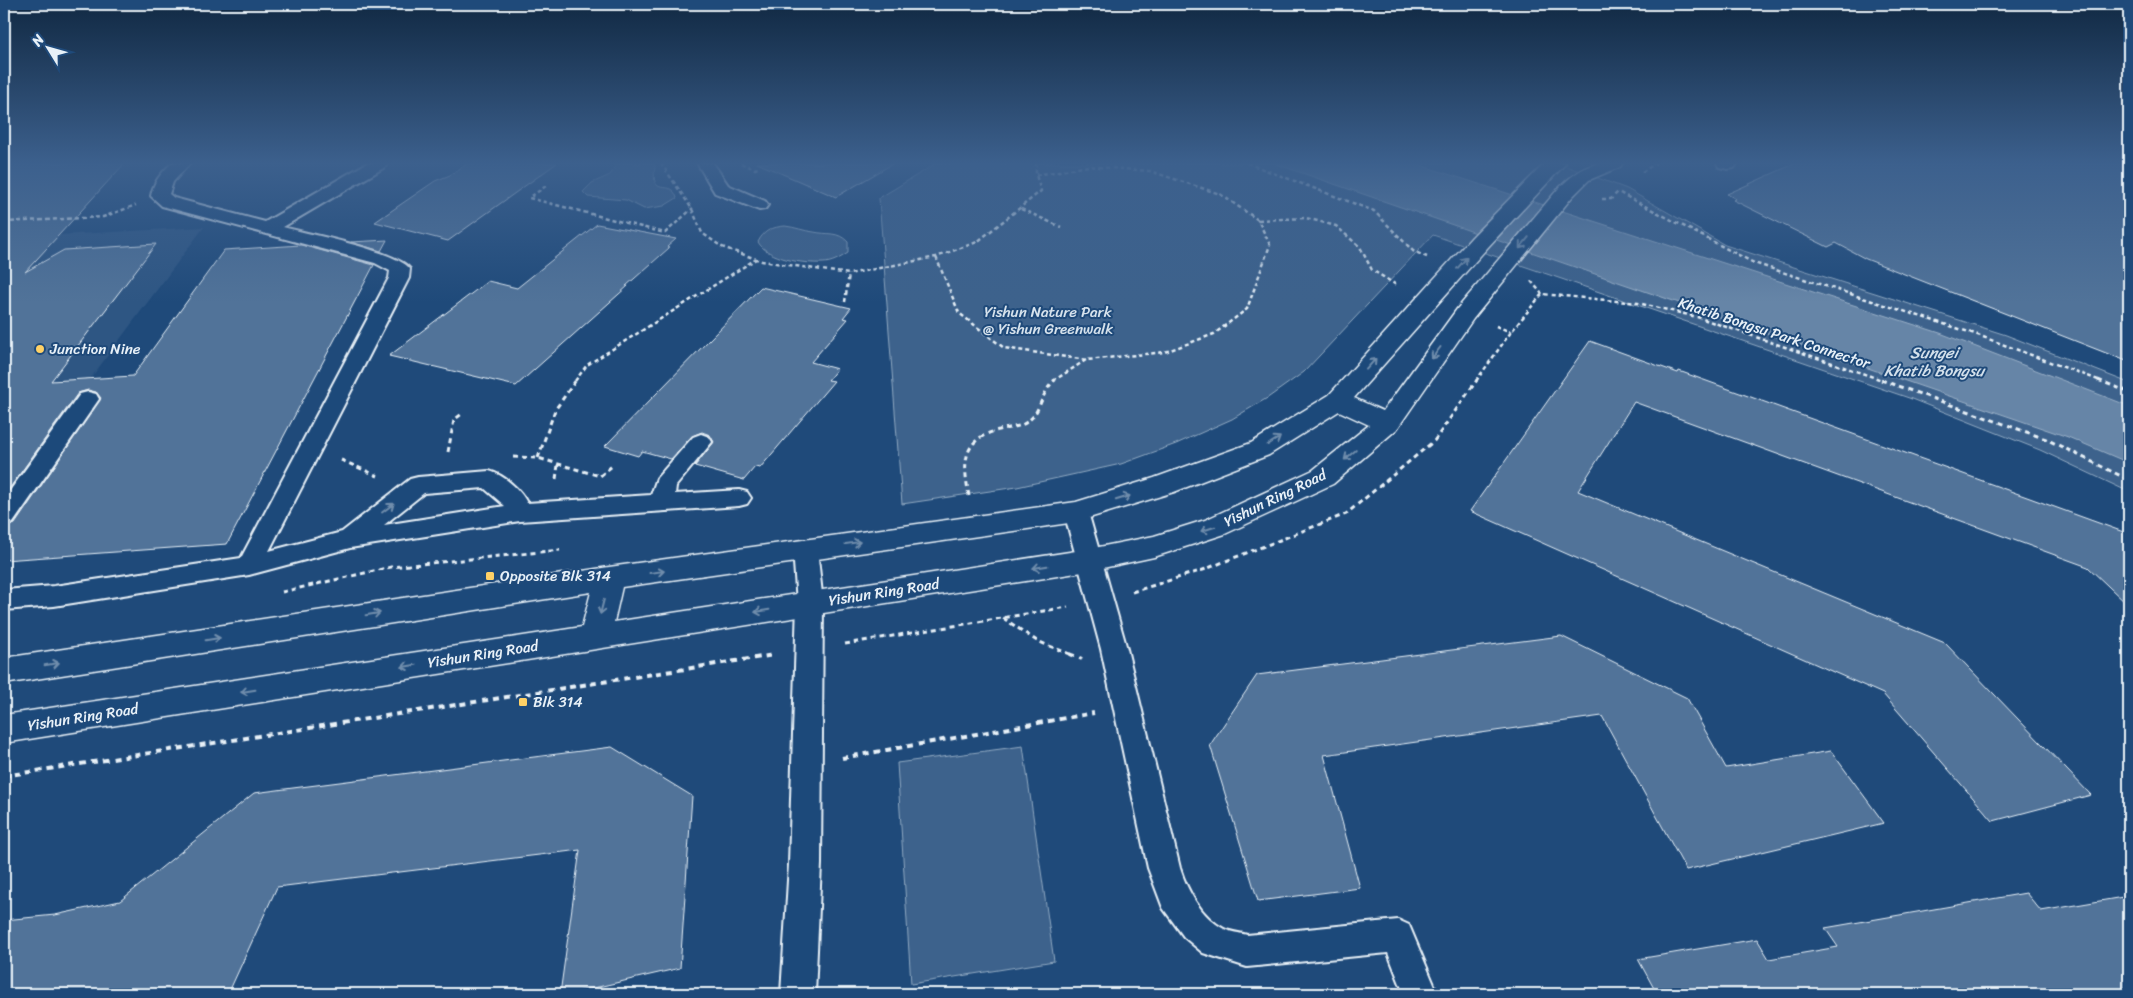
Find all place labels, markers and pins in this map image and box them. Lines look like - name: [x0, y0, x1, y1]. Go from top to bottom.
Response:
- place label: Junction Nine: [49, 336, 141, 362]
- marker: Junction Nine: [34, 343, 46, 355]
- place label: Opposite Blk 314: [500, 563, 611, 589]
- marker: Opposite Blk 314: [484, 570, 496, 582]
- place label: Blk 314: [533, 689, 583, 715]
- marker: Blk 314: [517, 696, 529, 708]

